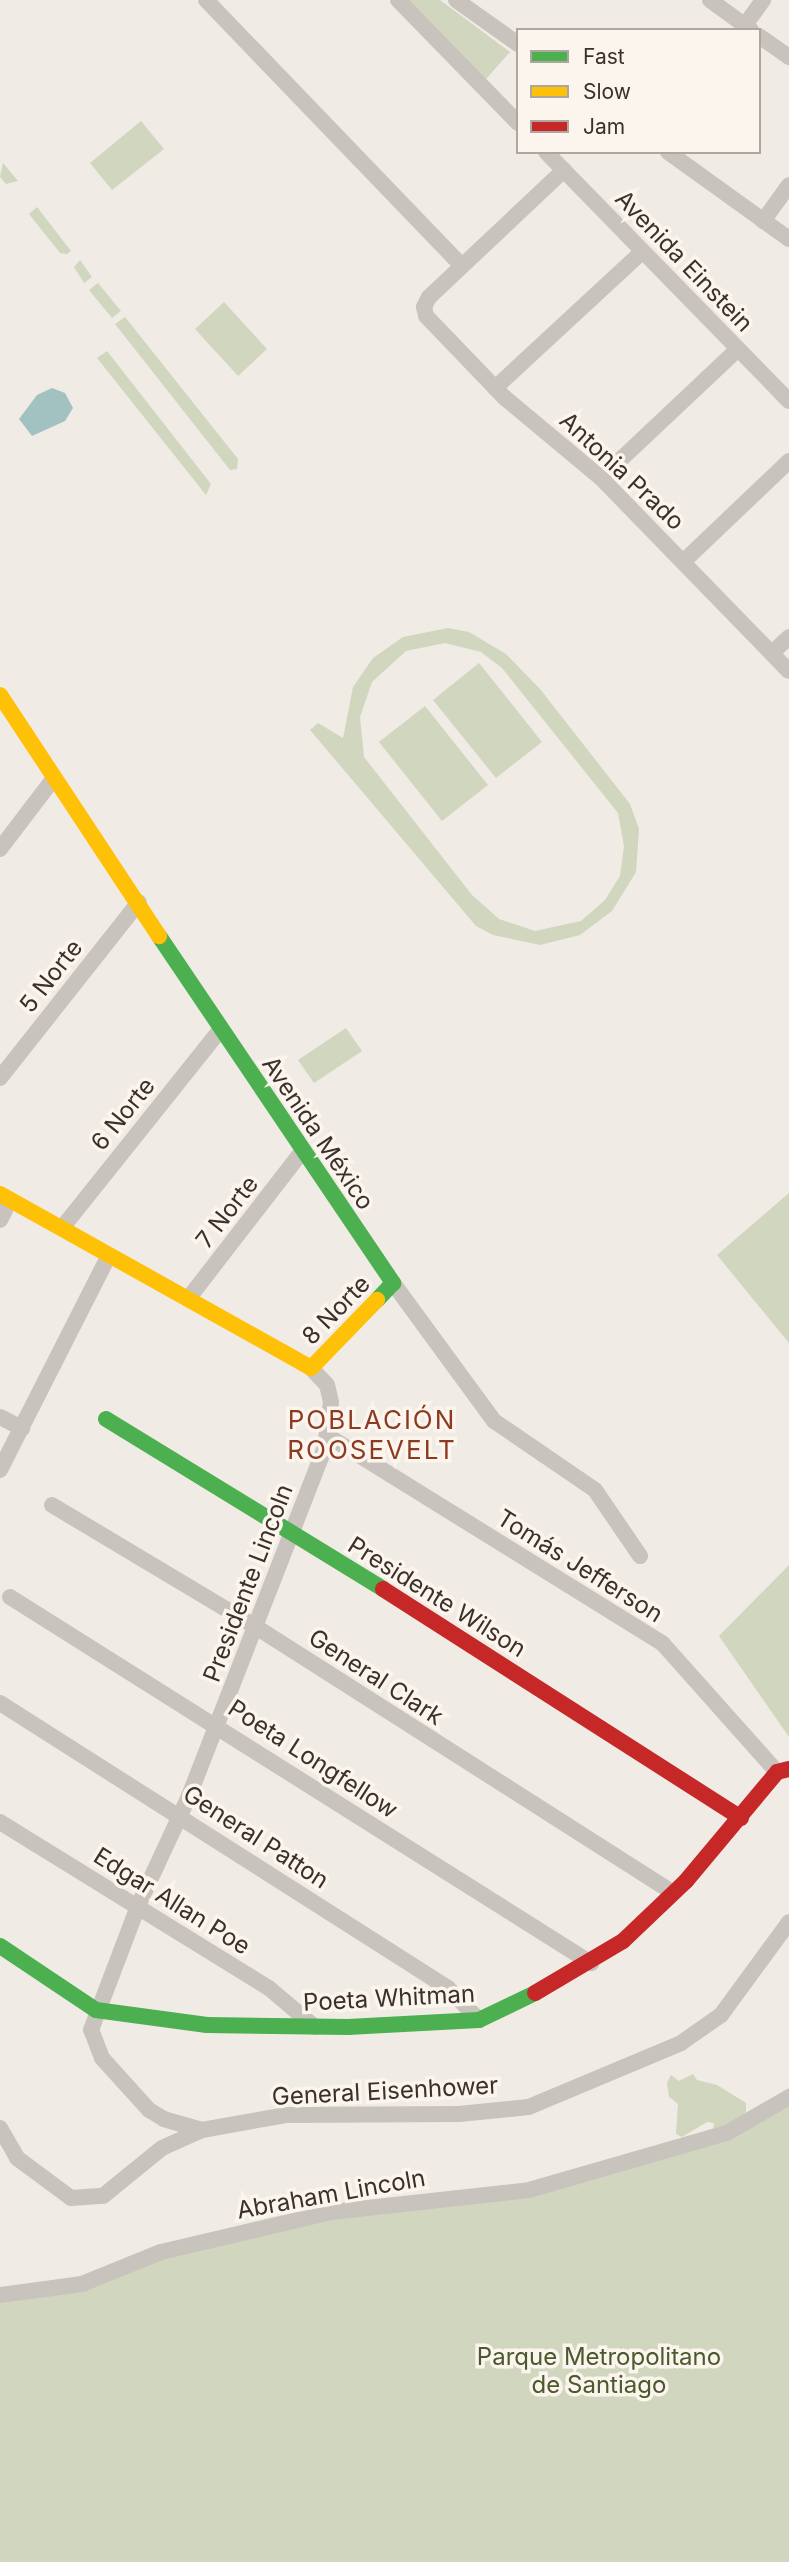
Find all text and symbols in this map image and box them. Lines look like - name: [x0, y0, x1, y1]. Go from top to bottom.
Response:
- legend: [516, 28, 761, 154]
- text: Fast: [583, 44, 625, 69]
- text: Slow: [583, 79, 631, 104]
- text: Jam: [583, 114, 625, 139]
- street label: Avenida Einstein: [609, 184, 759, 338]
- street label: Antonia Prado: [554, 406, 690, 536]
- street label: 5 Norte: [14, 934, 88, 1018]
- street label: Avenida México: [256, 1051, 380, 1215]
- street label: 6 Norte: [85, 1072, 161, 1156]
- street label: 7 Norte: [190, 1170, 264, 1254]
- street label: 8 Norte: [296, 1269, 376, 1351]
- district label: POBLACIÓN ROOSEVELT: [288, 1404, 456, 1466]
- street label: Presidente Lincoln: [197, 1480, 299, 1686]
- street label: Tomás Jefferson: [492, 1503, 668, 1629]
- street label: Presidente Wilson: [343, 1531, 531, 1663]
- street label: General Clark: [303, 1623, 449, 1731]
- street label: Poeta Longfellow: [223, 1694, 403, 1824]
- street label: General Patton: [178, 1779, 334, 1895]
- street label: Edgar Allan Poe: [88, 1841, 256, 1961]
- street label: Poeta Whitman: [302, 1979, 476, 2017]
- street label: General Eisenhower: [271, 2071, 499, 2111]
- street label: Abraham Lincoln: [235, 2163, 427, 2225]
- park label: Parque Metropolitano de Santiago: [477, 2343, 721, 2399]

